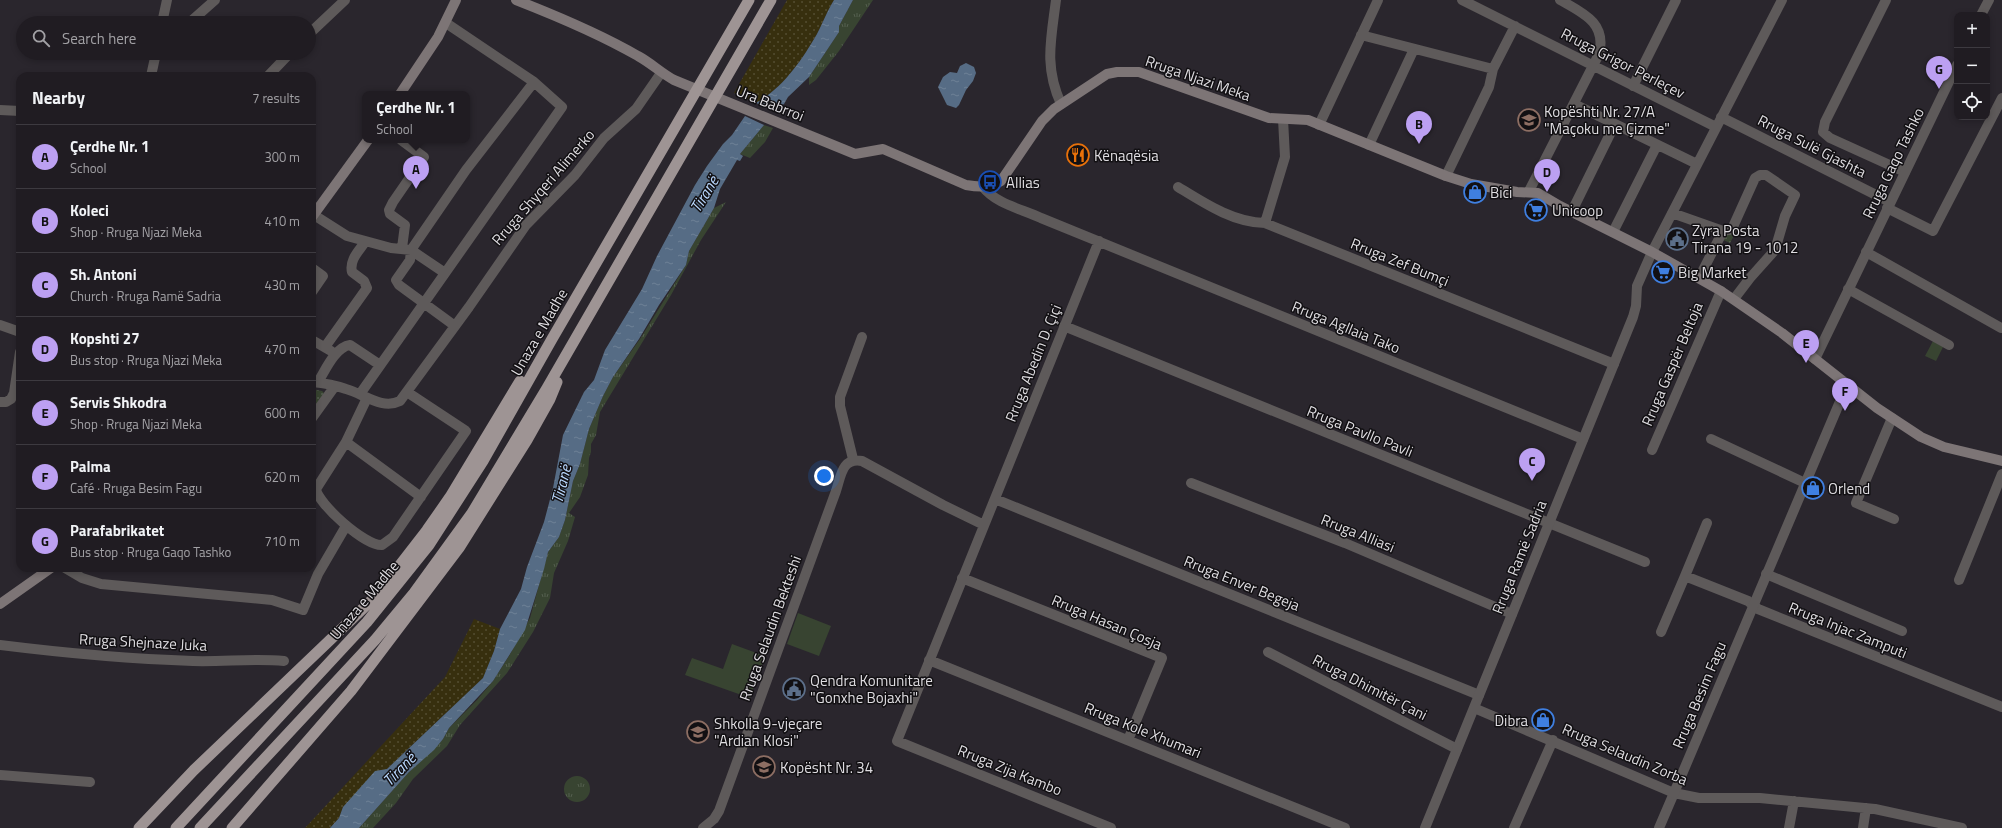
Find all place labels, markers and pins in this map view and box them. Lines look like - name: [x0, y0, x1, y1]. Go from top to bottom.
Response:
- pin: G: [1926, 56, 1952, 89]
- place label: Kopështi Nr. 27/A "Maçoku me Çizme": [1544, 100, 1670, 140]
- school or university icon: Kopështi Nr. 27/A "Maçoku me Çizme": [1516, 107, 1542, 133]
- pin: B: [1406, 111, 1432, 144]
- restaurant icon: Kënaqësia: [1065, 142, 1091, 168]
- place label: Kënaqësia: [1094, 144, 1159, 167]
- pin: A: [403, 156, 429, 189]
- pin: D: [1534, 159, 1560, 192]
- bus stop icon: Allias: [977, 169, 1003, 195]
- place label: Allias: [1006, 171, 1040, 194]
- shop icon: Bici: [1462, 179, 1488, 205]
- place label: Bici: [1490, 181, 1512, 204]
- supermarket icon: Unicoop: [1523, 197, 1549, 223]
- place label: Unicoop: [1552, 199, 1603, 222]
- place label: Zyra Posta Tirana 19 - 1012: [1692, 219, 1798, 259]
- public building icon: Zyra Posta Tirana 19 - 1012: [1664, 226, 1690, 252]
- supermarket icon: Big Market: [1650, 259, 1676, 285]
- place label: Big Market: [1678, 261, 1747, 284]
- pin: E: [1793, 330, 1819, 363]
- pin: F: [1832, 378, 1858, 411]
- pin: C: [1519, 448, 1545, 481]
- shop icon: Orlend: [1800, 475, 1826, 501]
- place label: Orlend: [1828, 477, 1870, 500]
- place label: Qendra Komunitare "Gonxhe Bojaxhi": [810, 669, 933, 709]
- public building icon: Qendra Komunitare "Gonxhe Bojaxhi": [781, 676, 807, 702]
- shop icon: Dibra: [1530, 707, 1556, 733]
- place label: Dibra: [1494, 709, 1528, 732]
- place label: Shkolla 9-vjeçare "Ardian Klosi": [714, 712, 822, 752]
- school or university icon: Shkolla 9-vjeçare "Ardian Klosi": [685, 719, 711, 745]
- school or university icon: Kopësht Nr. 34: [751, 754, 777, 780]
- place label: Kopësht Nr. 34: [780, 756, 873, 779]

